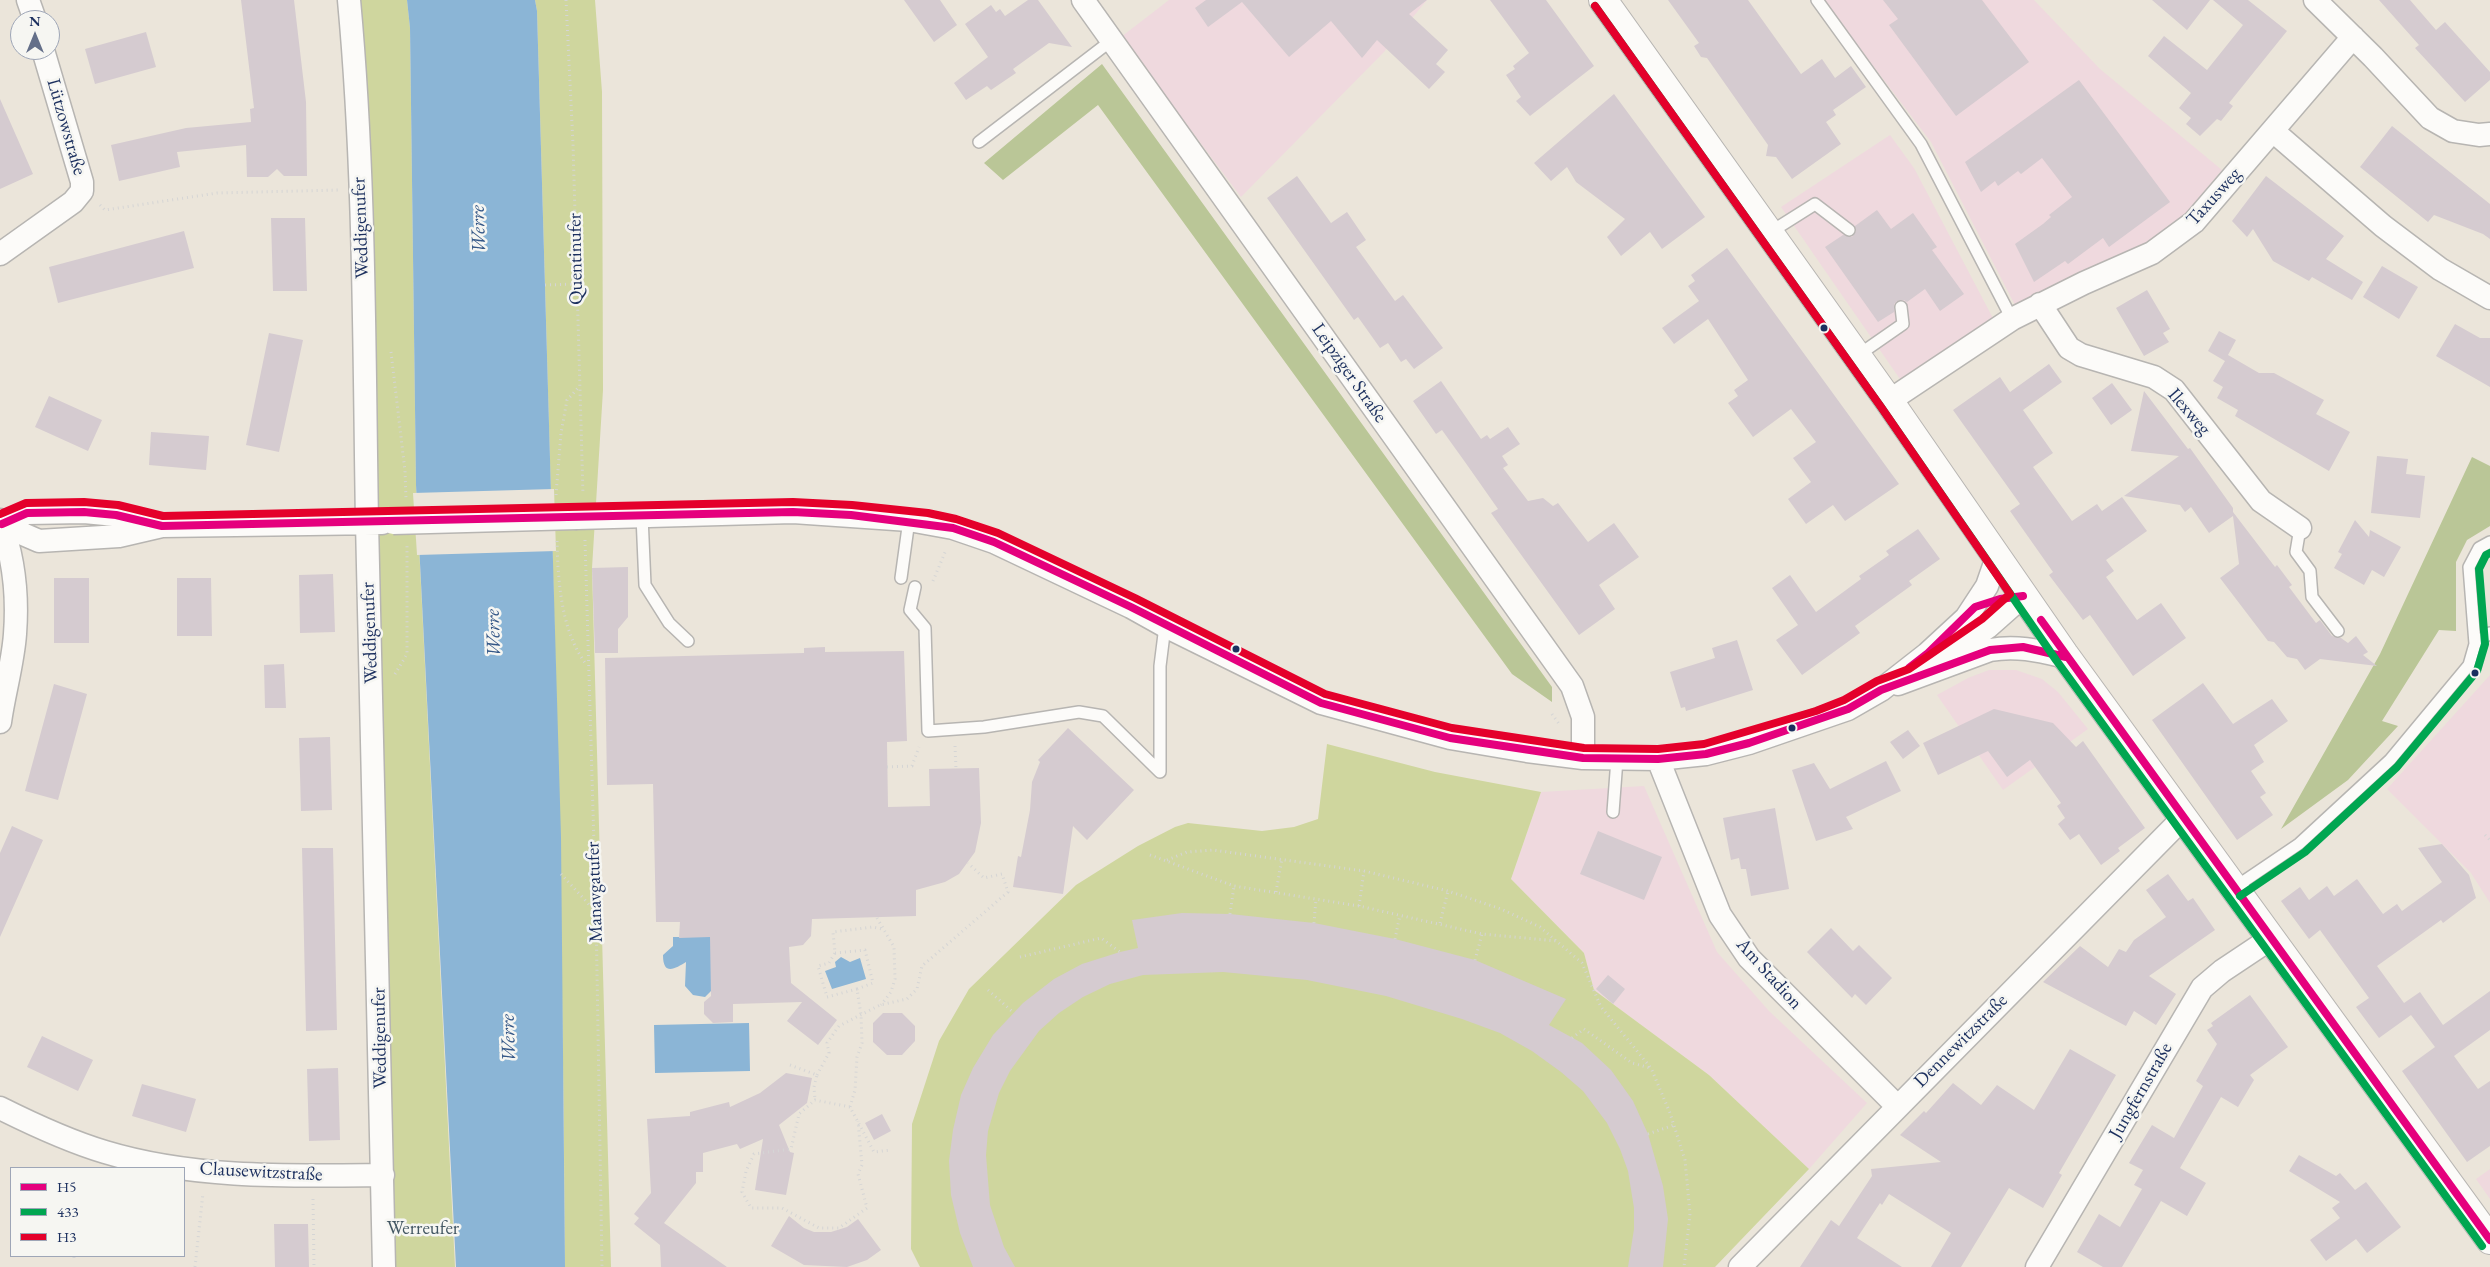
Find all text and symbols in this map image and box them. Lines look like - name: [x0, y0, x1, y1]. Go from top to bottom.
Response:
- north arrow: [10, 10, 60, 60]
- text: N: [29, 12, 41, 30]
- street label: Lützowstraße: [41, 76, 91, 178]
- street label: Taxusweg: [2182, 163, 2246, 231]
- street label: Weddigenufer: [348, 177, 374, 279]
- water label: Werre: [466, 205, 492, 253]
- street label: Quentinufer: [564, 213, 588, 305]
- street label: Leipziger Straße: [1306, 319, 1392, 427]
- unlabelled marker: [1819, 323, 1829, 333]
- street label: Ilexweg: [2163, 384, 2215, 440]
- street label: Weddigenufer: [357, 582, 383, 684]
- water label: Werre: [481, 609, 507, 657]
- unlabelled marker: [1231, 644, 1241, 654]
- unlabelled marker: [2470, 668, 2480, 678]
- unlabelled marker: [1787, 723, 1797, 733]
- street label: Manavgatufer: [582, 841, 608, 943]
- street label: Am Stadion: [1731, 934, 1807, 1014]
- street label: Weddigenufer: [368, 987, 392, 1089]
- street label: Dennewitzstraße: [1909, 989, 2013, 1093]
- water label: Werre: [496, 1014, 522, 1062]
- street label: Jungfernstraße: [2104, 1039, 2178, 1143]
- street label: Clausewitzstraße: [199, 1157, 323, 1187]
- legend: [10, 1167, 185, 1257]
- text: H5: [57, 1177, 76, 1196]
- text: 433: [57, 1202, 79, 1221]
- park label: Werreufer: [387, 1218, 459, 1240]
- text: H3: [57, 1227, 76, 1246]

